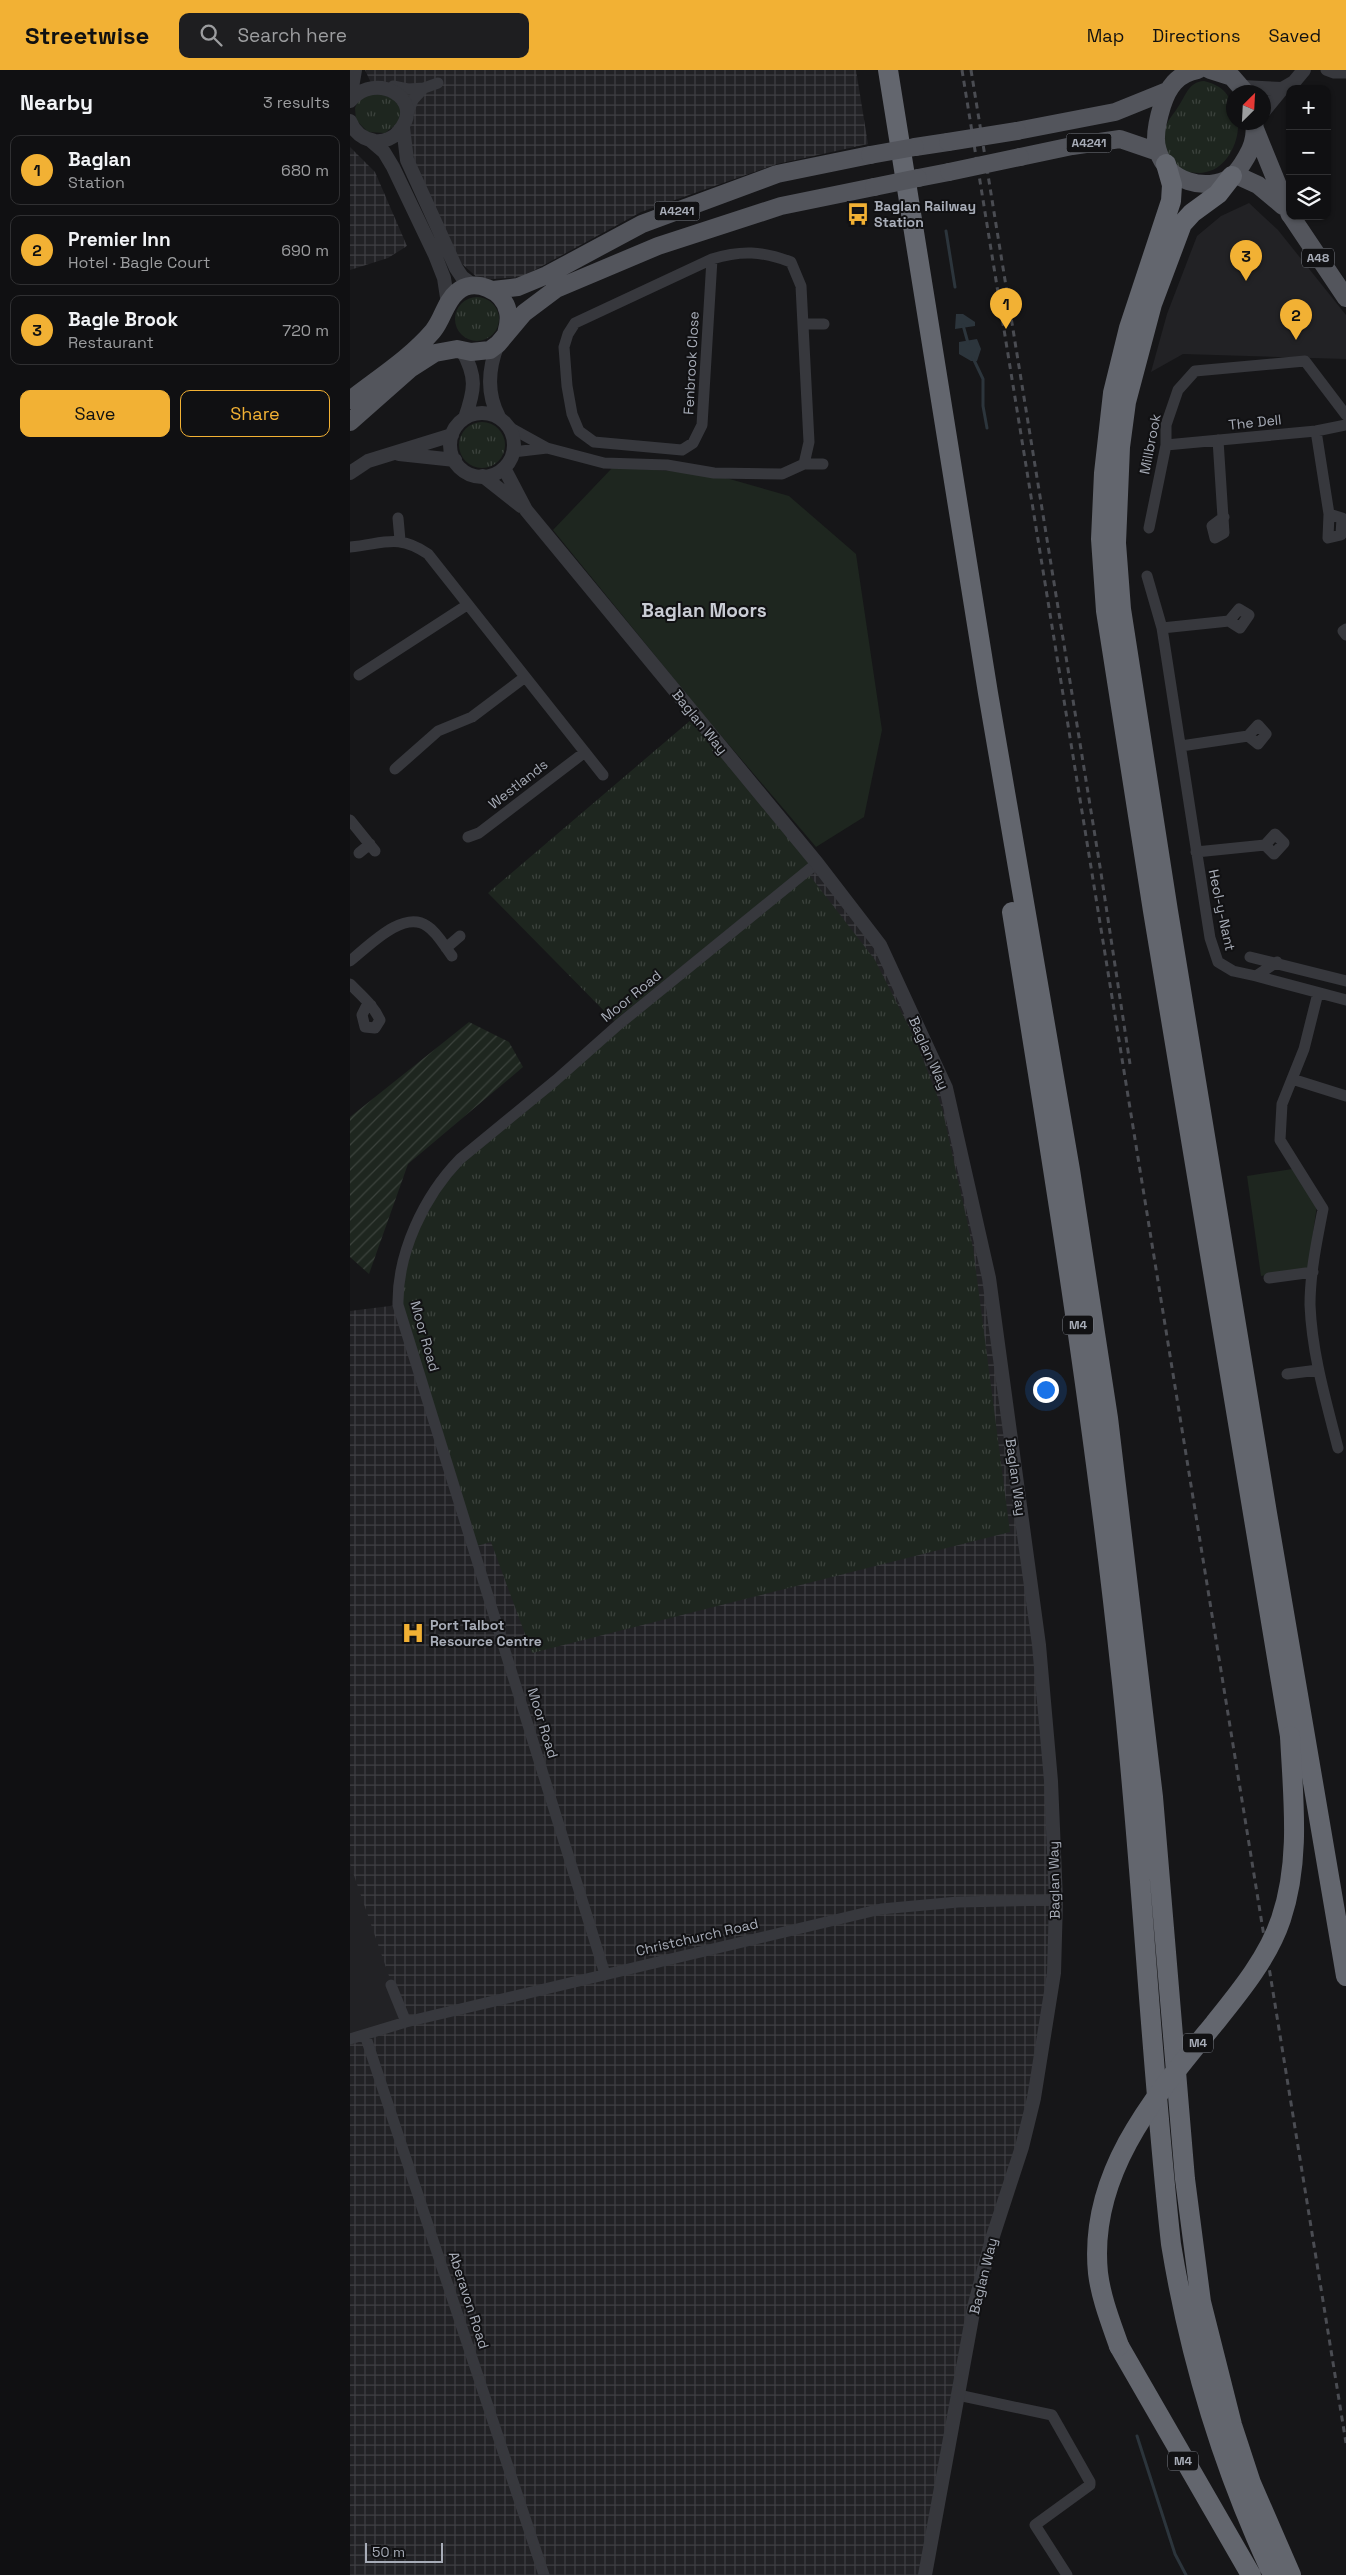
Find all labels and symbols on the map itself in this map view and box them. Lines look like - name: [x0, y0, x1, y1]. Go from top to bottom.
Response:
- north arrow: [1226, 85, 1271, 130]
- road number: A4241: [1066, 134, 1112, 152]
- place label: Baglan Railway Station: [874, 197, 976, 231]
- bus stop icon: Baglan Railway Station: [845, 201, 871, 227]
- road number: A4241: [654, 202, 700, 220]
- pin: 3: [1230, 240, 1262, 281]
- road number: A48: [1302, 248, 1334, 268]
- pin: 1: [990, 288, 1022, 329]
- pin: 2: [1280, 299, 1312, 340]
- street label: Fenbrook Close: [679, 311, 703, 415]
- street label: The Dell: [1228, 410, 1282, 434]
- street label: Millbrook: [1135, 412, 1165, 476]
- district label: Baglan Moors: [641, 598, 767, 623]
- street label: Baglan Way: [668, 686, 732, 758]
- street label: Westlands: [485, 755, 551, 813]
- street label: Heol-y-Nant: [1205, 868, 1239, 952]
- street label: Moor Road: [597, 966, 665, 1026]
- street label: Baglan Way: [905, 1014, 953, 1092]
- street label: Moor Road: [406, 1299, 444, 1373]
- road number: M4: [1063, 1316, 1093, 1334]
- your location: [1033, 1377, 1059, 1403]
- street label: Baglan Way: [1002, 1437, 1030, 1517]
- place label: Port Talbot Resource Centre: [430, 1616, 542, 1650]
- hospital icon: Port Talbot Resource Centre: [400, 1620, 426, 1646]
- street label: Moor Road: [524, 1686, 562, 1760]
- street label: Baglan Way: [1044, 1841, 1064, 1919]
- street label: Christchurch Road: [634, 1914, 760, 1960]
- road number: M4: [1183, 2034, 1213, 2052]
- street label: Baglan Way: [965, 2236, 1001, 2316]
- street label: Aberavon Road: [445, 2249, 493, 2351]
- road number: M4: [1168, 2452, 1198, 2470]
- scale bar: [365, 2540, 442, 2563]

